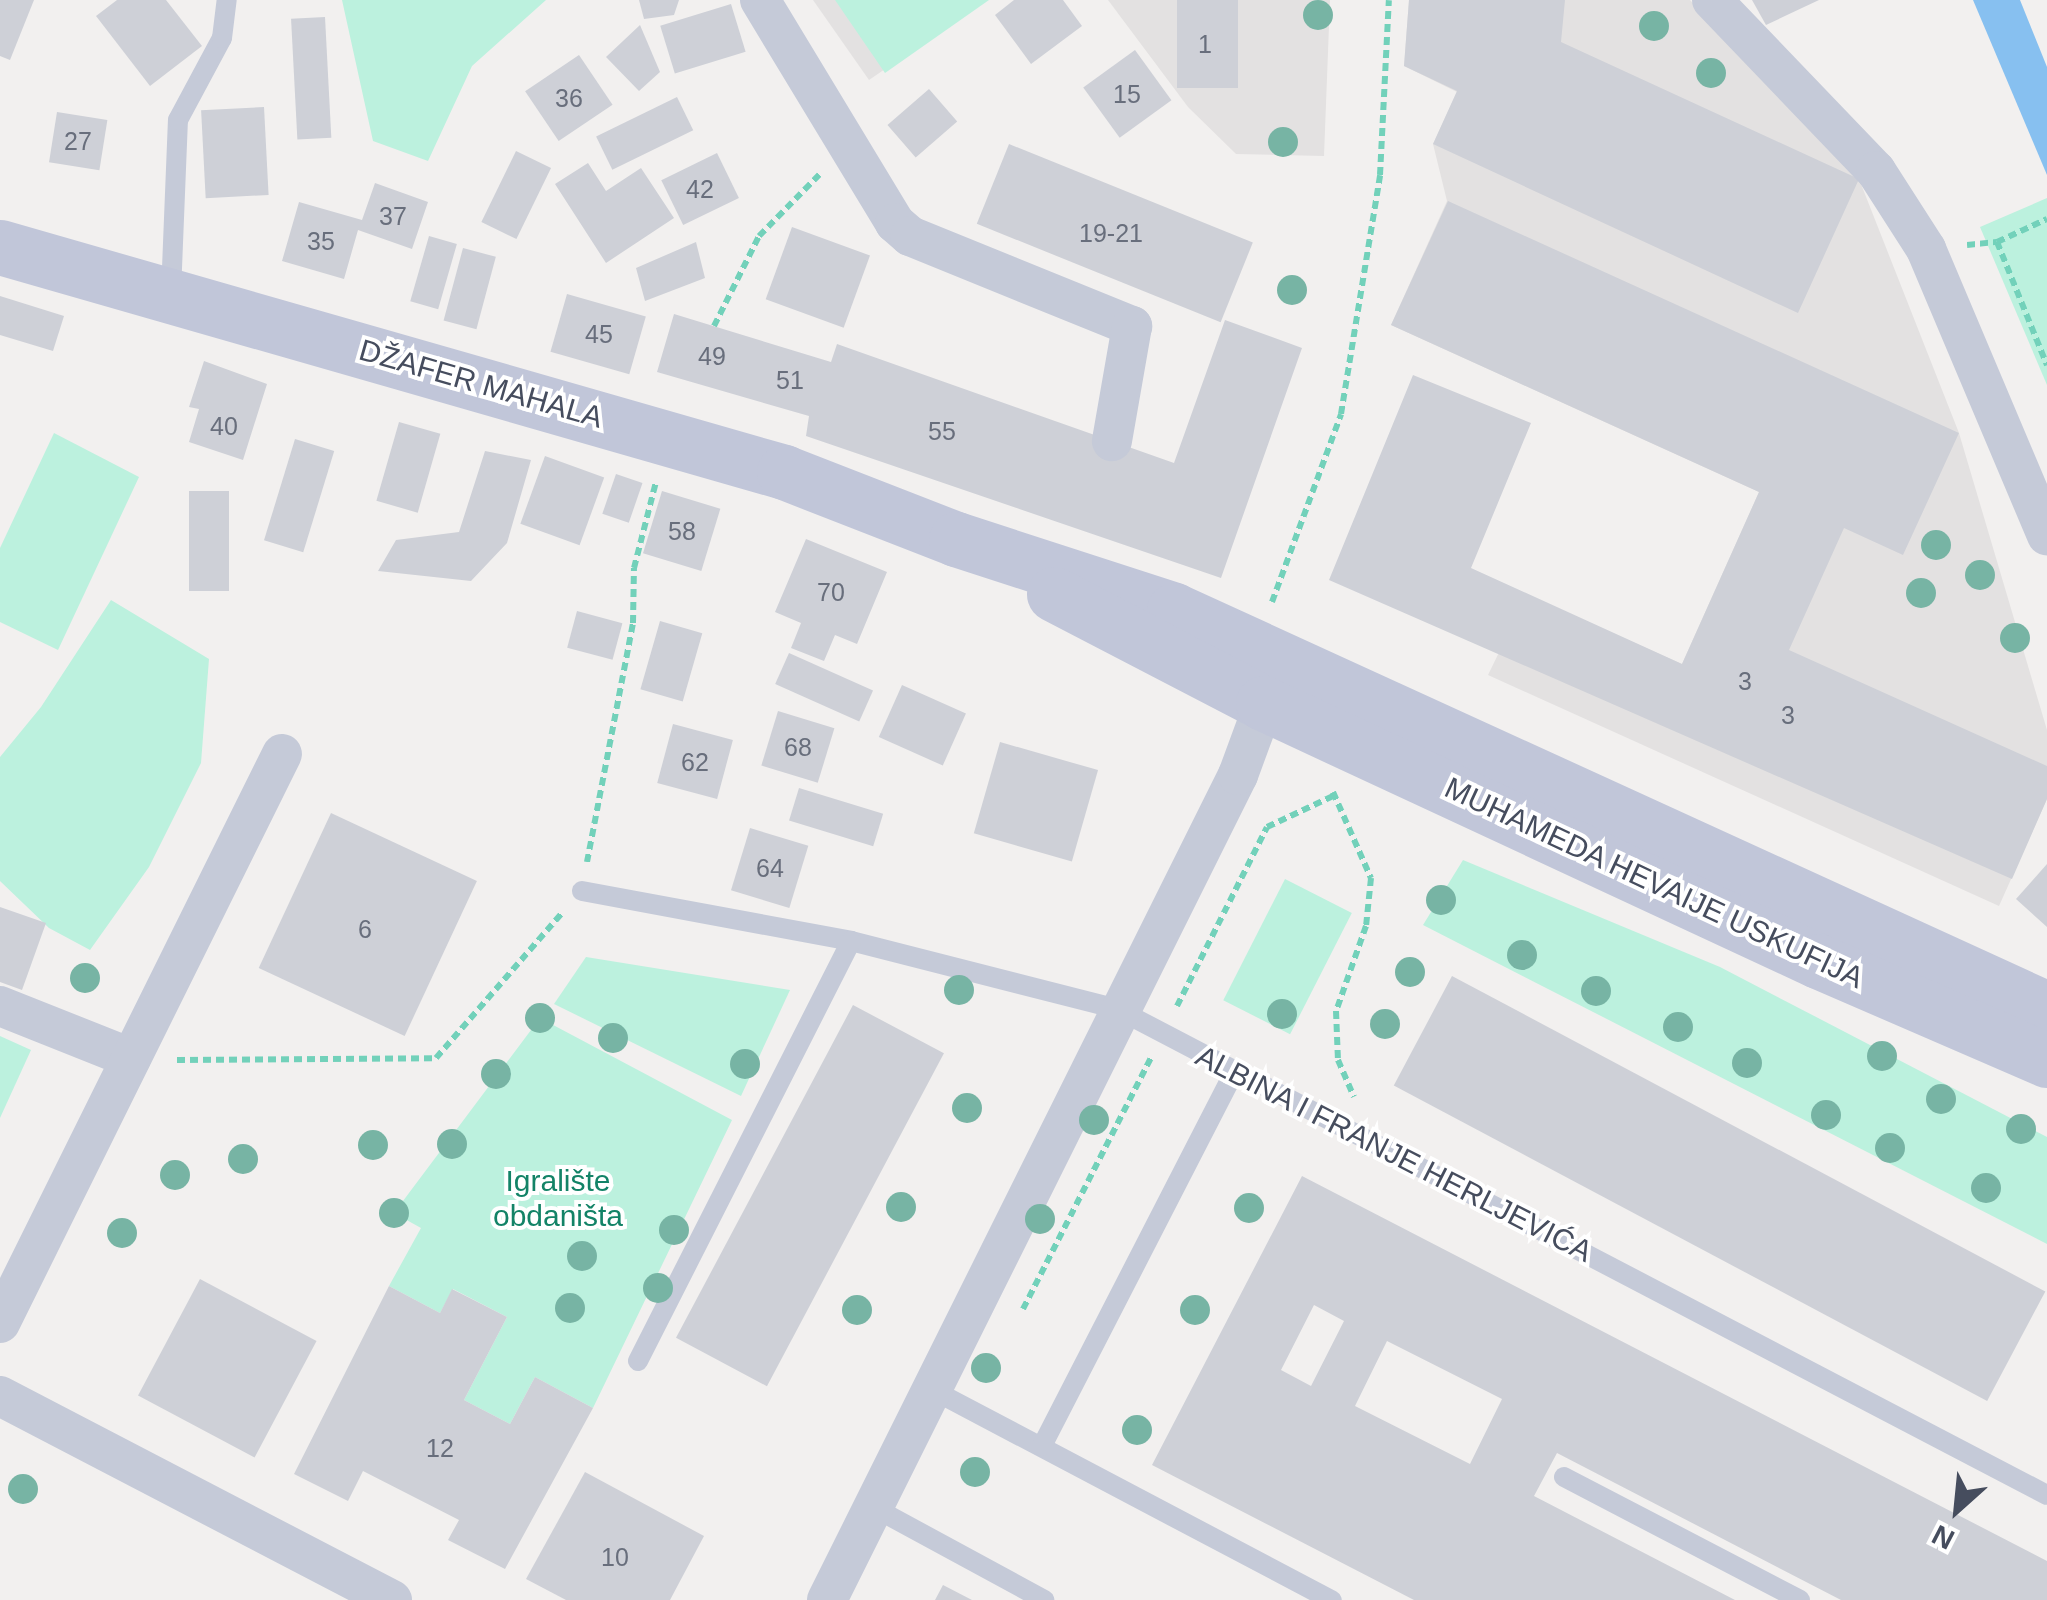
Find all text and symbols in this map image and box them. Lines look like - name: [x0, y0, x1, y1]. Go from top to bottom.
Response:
- house number: 1: [1198, 29, 1212, 59]
- house number: 15: [1113, 79, 1141, 109]
- house number: 36: [555, 83, 583, 113]
- house number: 27: [64, 126, 92, 156]
- house number: 42: [686, 174, 714, 204]
- house number: 37: [379, 201, 407, 231]
- house number: 19-21: [1079, 218, 1143, 248]
- house number: 35: [307, 226, 335, 256]
- house number: 45: [585, 319, 613, 349]
- street label: DŽAFER MAHALA: [355, 332, 607, 436]
- house number: 49: [698, 341, 726, 371]
- house number: 51: [776, 365, 804, 395]
- house number: 40: [210, 411, 238, 441]
- house number: 55: [928, 416, 956, 446]
- house number: 58: [668, 516, 696, 546]
- house number: 70: [817, 577, 845, 607]
- house number: 3: [1738, 666, 1752, 696]
- house number: 3: [1781, 700, 1795, 730]
- house number: 68: [784, 732, 812, 762]
- house number: 62: [681, 747, 709, 777]
- street label: MUHAMEDA HEVAIJE USKUFIJA: [1438, 770, 1870, 996]
- house number: 64: [756, 853, 784, 883]
- house number: 6: [358, 914, 372, 944]
- street label: ALBINA I FRANJE HERLJEVIĆA: [1189, 1038, 1599, 1270]
- park label: Igralište obdaništa: [493, 1163, 623, 1234]
- house number: 12: [426, 1433, 454, 1463]
- north arrow: [1907, 1460, 2007, 1560]
- text: N: [1927, 1519, 1959, 1556]
- house number: 10: [601, 1542, 629, 1572]

